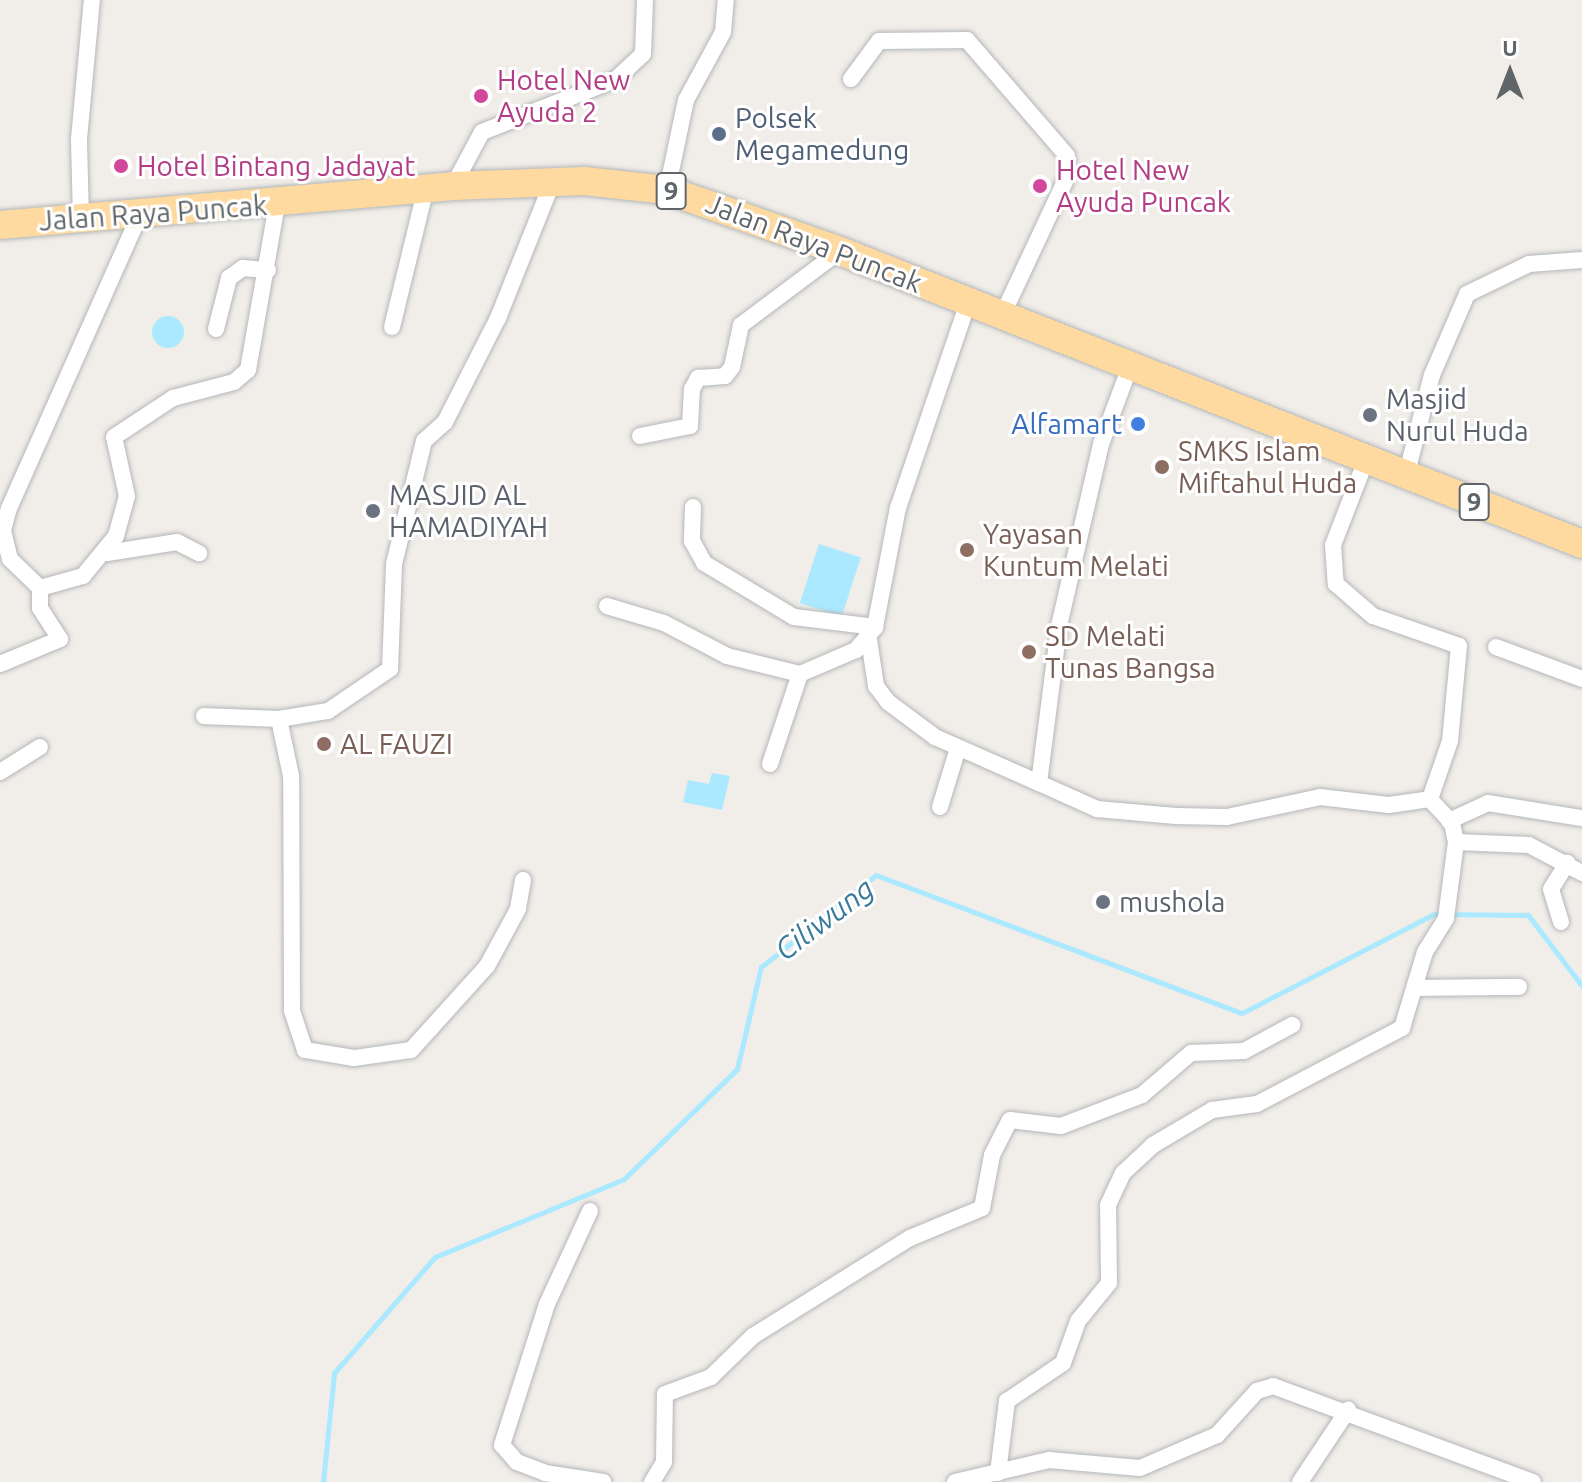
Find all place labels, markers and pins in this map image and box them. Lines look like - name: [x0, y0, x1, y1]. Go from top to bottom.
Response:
- place label: Hotel New Ayuda 2: [497, 63, 630, 129]
- marker: Hotel New Ayuda 2: [472, 87, 490, 105]
- place label: Polsek Megamedung: [735, 101, 909, 167]
- marker: Polsek Megamedung: [710, 125, 728, 143]
- place label: Hotel Bintang Jadayat: [137, 149, 415, 183]
- place label: Hotel New Ayuda Puncak: [1056, 153, 1231, 219]
- marker: Hotel Bintang Jadayat: [112, 157, 130, 175]
- marker: Hotel New Ayuda Puncak: [1031, 177, 1049, 195]
- place label: Masjid Nurul Huda: [1386, 382, 1529, 448]
- marker: Masjid Nurul Huda: [1361, 406, 1379, 424]
- place label: Alfamart: [1011, 407, 1122, 441]
- marker: Alfamart: [1129, 415, 1147, 433]
- place label: SMKS Islam Miftahul Huda: [1178, 434, 1357, 500]
- marker: SMKS Islam Miftahul Huda: [1153, 458, 1171, 476]
- place label: MASJID AL HAMADIYAH: [389, 478, 548, 544]
- marker: MASJID AL HAMADIYAH: [364, 502, 382, 520]
- place label: Yayasan Kuntum Melati: [983, 517, 1169, 583]
- marker: Yayasan Kuntum Melati: [958, 541, 976, 559]
- place label: SD Melati Tunas Bangsa: [1045, 619, 1216, 685]
- marker: SD Melati Tunas Bangsa: [1020, 643, 1038, 661]
- place label: AL FAUZI: [340, 727, 453, 761]
- marker: AL FAUZI: [315, 735, 333, 753]
- place label: mushola: [1119, 885, 1225, 919]
- marker: mushola: [1094, 893, 1112, 911]

